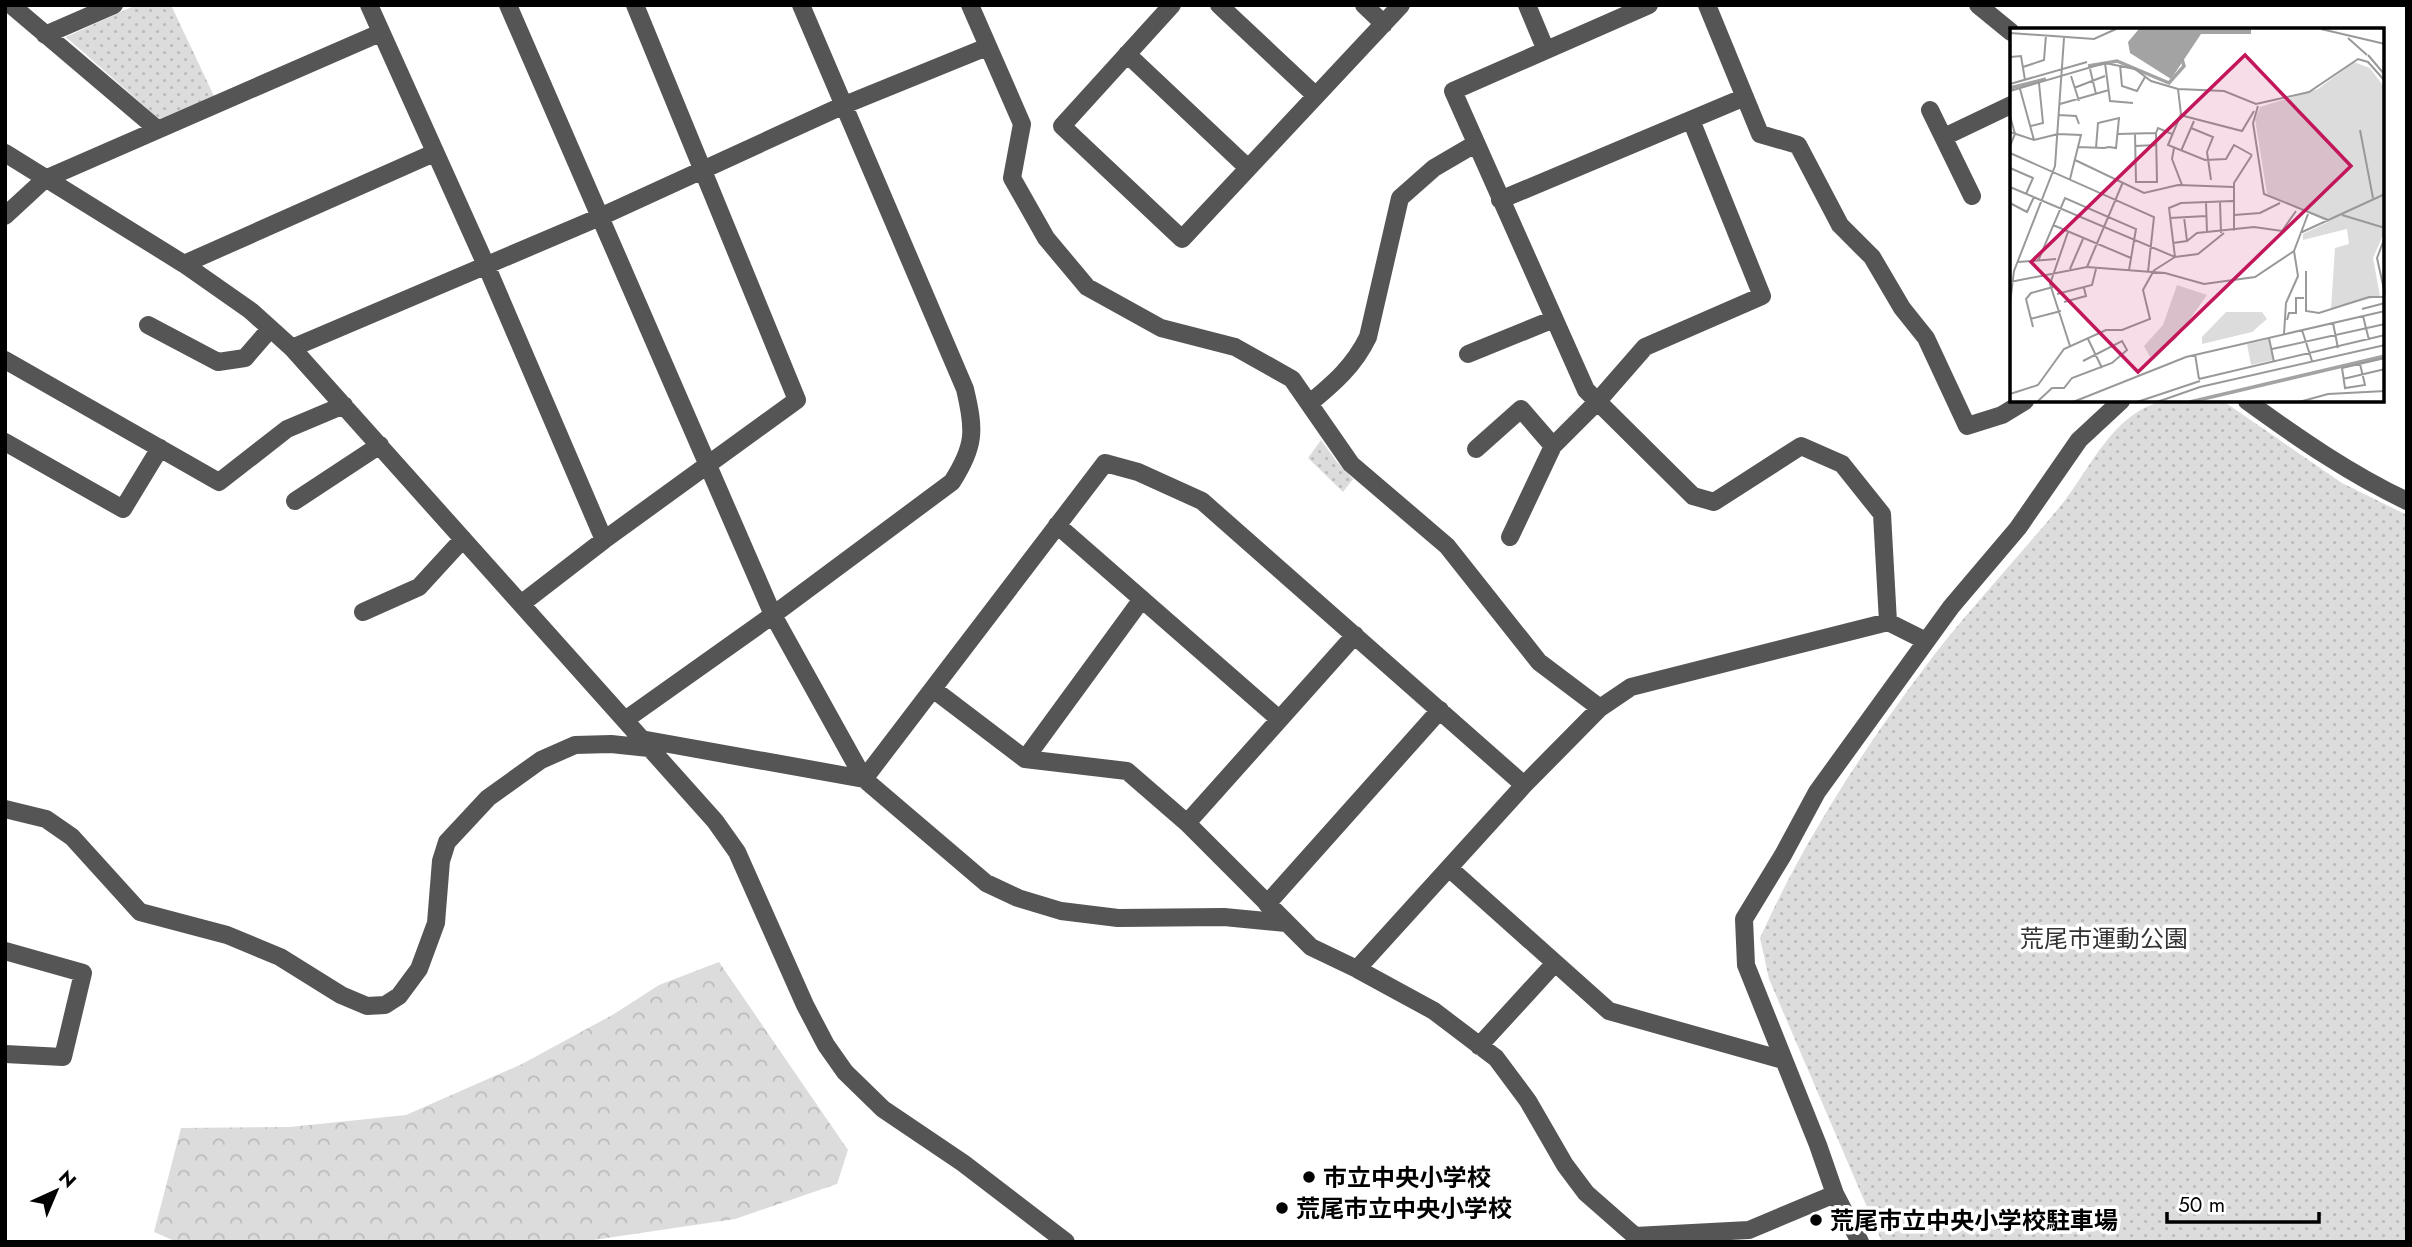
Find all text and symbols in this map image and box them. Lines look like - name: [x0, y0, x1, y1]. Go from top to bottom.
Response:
- inset map: [2010, 28, 2384, 402]
- park label: 荒尾市運動公園: [2020, 921, 2188, 956]
- north arrow: [21, 1156, 91, 1226]
- place label: 市立中央小学校: [1323, 1160, 1491, 1195]
- text: N: [53, 1164, 82, 1194]
- marker: 市立中央小学校: [1301, 1169, 1317, 1185]
- scale bar: [2167, 1180, 2319, 1224]
- text: 50 m: [2178, 1190, 2225, 1220]
- place label: 荒尾市立中央小学校: [1296, 1191, 1512, 1226]
- marker: 荒尾市立中央小学校: [1274, 1200, 1290, 1216]
- place label: 荒尾市立中央小学校駐車場: [1830, 1203, 2118, 1238]
- marker: 荒尾市立中央小学校駐車場: [1808, 1212, 1824, 1228]

